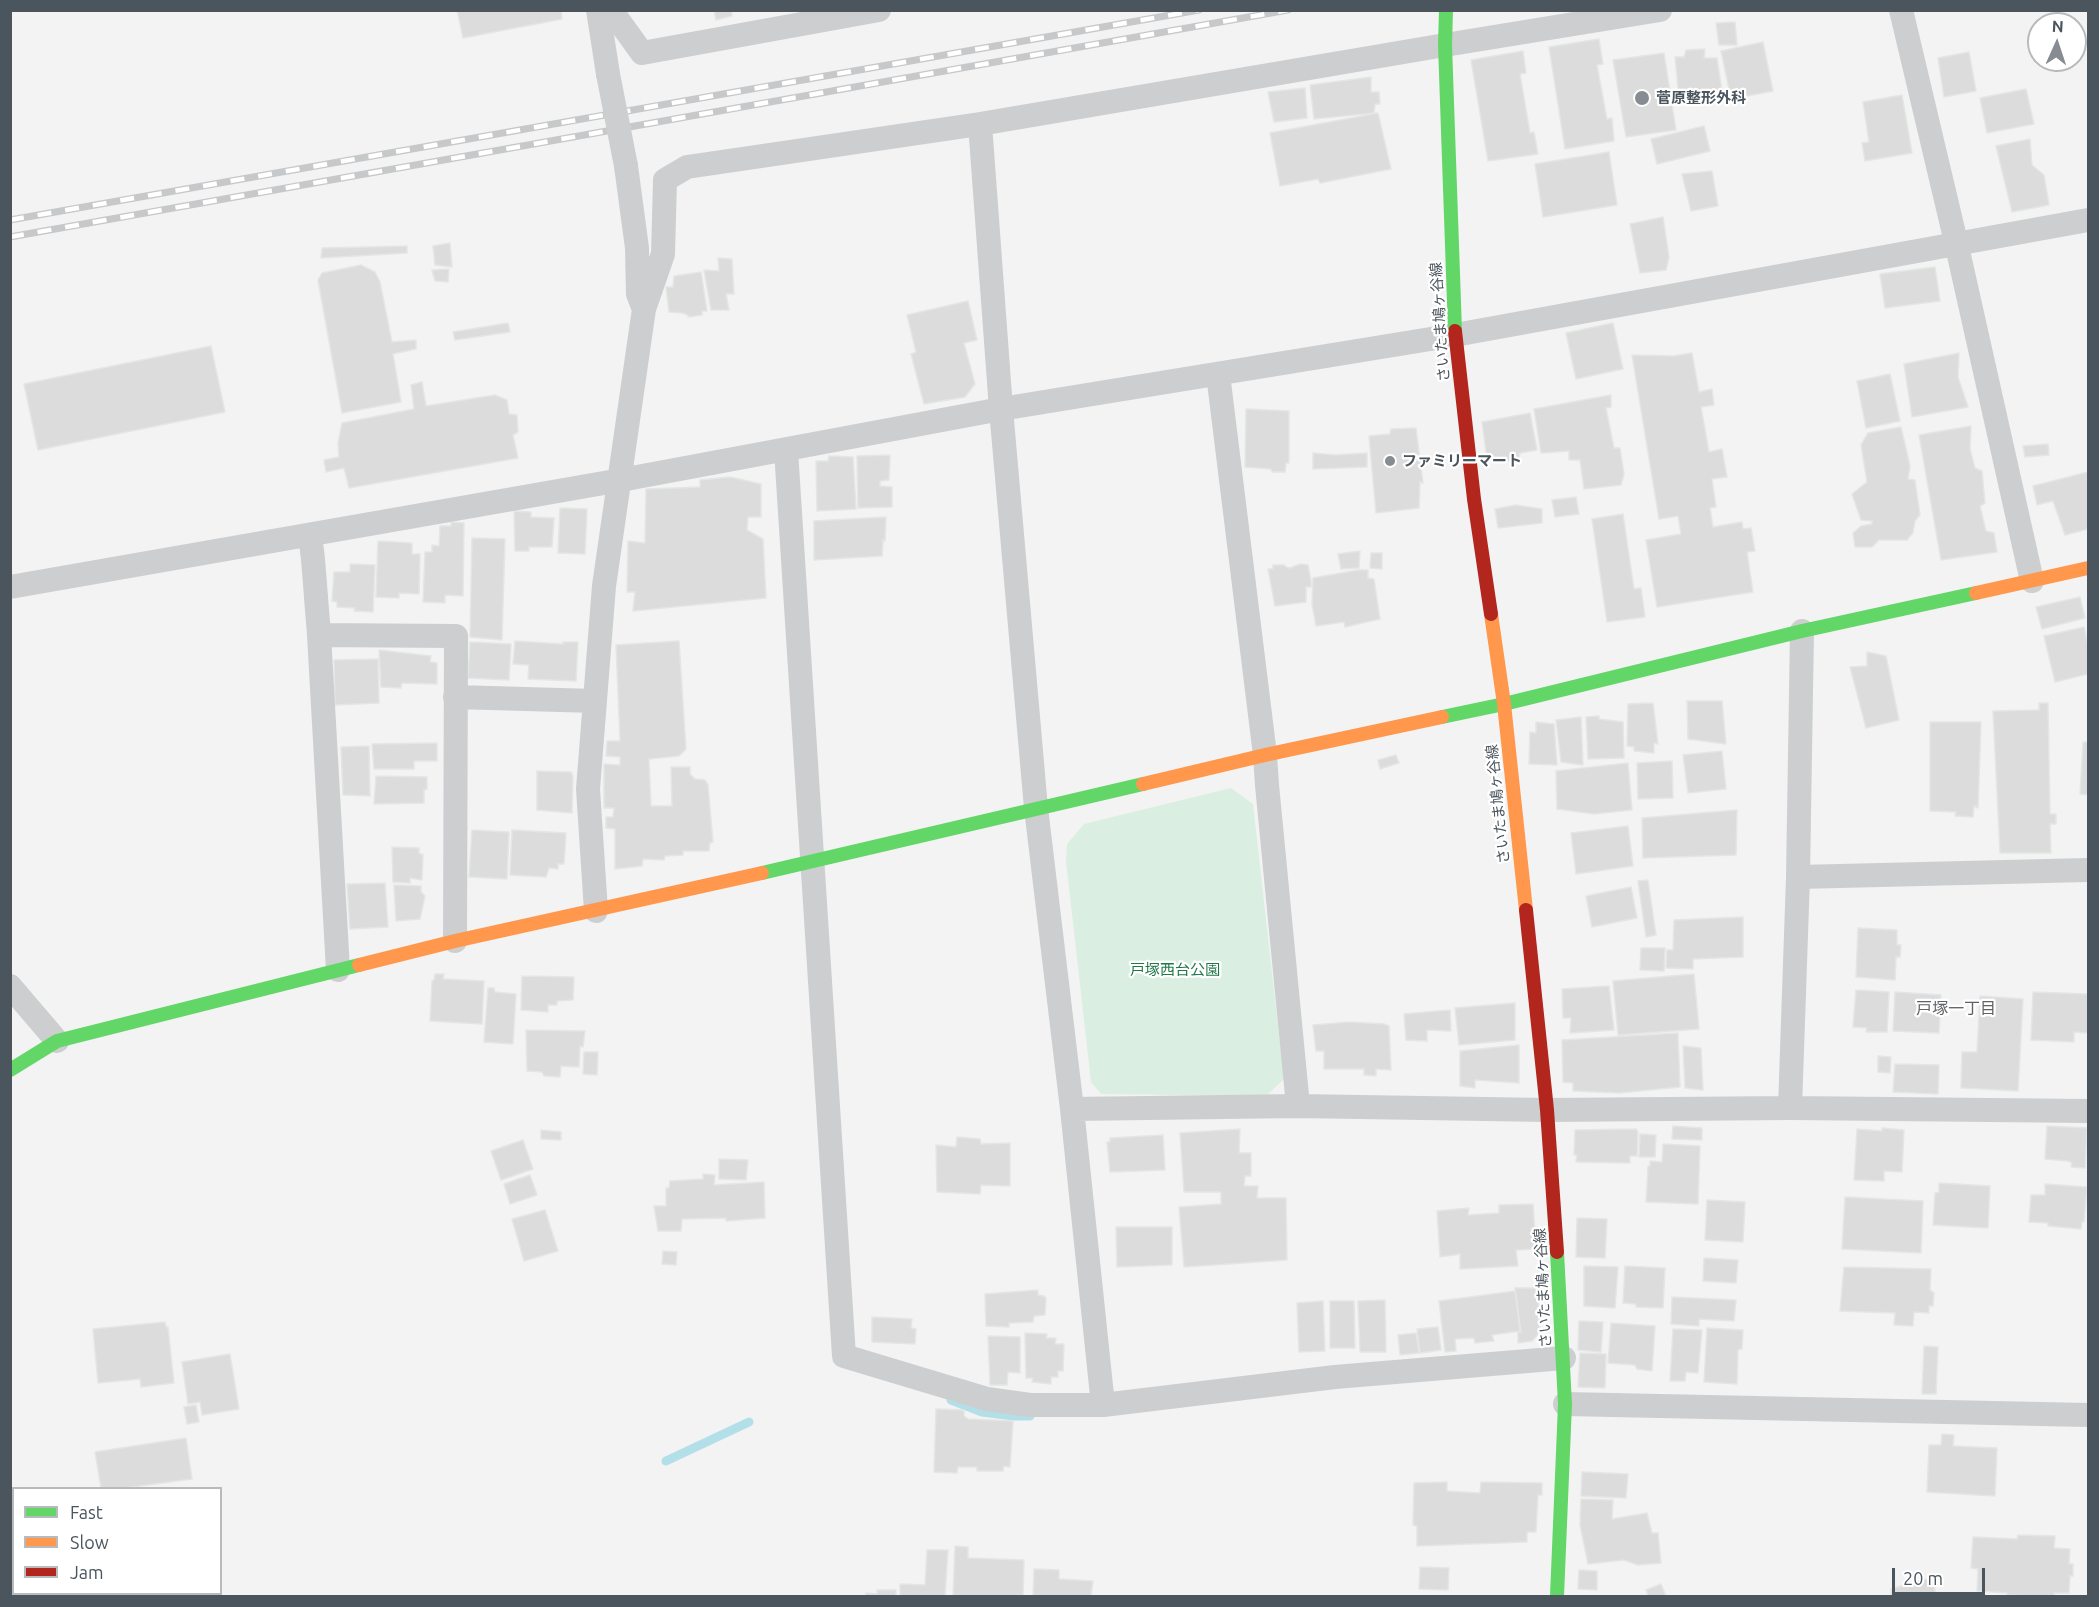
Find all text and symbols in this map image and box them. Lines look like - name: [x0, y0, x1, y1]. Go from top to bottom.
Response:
- north arrow: [2027, 12, 2087, 72]
- text: N: [2051, 17, 2064, 35]
- marker: 菅原整形外科: [1633, 89, 1651, 107]
- place label: 菅原整形外科: [1656, 89, 1746, 107]
- street label: さいたま鳩ヶ谷線: [1427, 262, 1453, 382]
- place label: ファミリーマート: [1402, 452, 1522, 470]
- marker: ファミリーマート: [1383, 454, 1397, 468]
- street label: さいたま鳩ヶ谷線: [1483, 743, 1513, 865]
- park label: 戸塚西台公園: [1130, 961, 1220, 979]
- district label: 戸塚一丁目: [1916, 999, 1996, 1019]
- street label: さいたま鳩ヶ谷線: [1531, 1228, 1555, 1348]
- legend: [12, 1487, 222, 1595]
- text: Fast: [70, 1502, 103, 1522]
- text: Slow: [70, 1532, 109, 1552]
- scale bar: [1895, 1556, 1988, 1594]
- text: Jam: [70, 1562, 104, 1582]
- text: 20 m: [1903, 1568, 1943, 1588]

